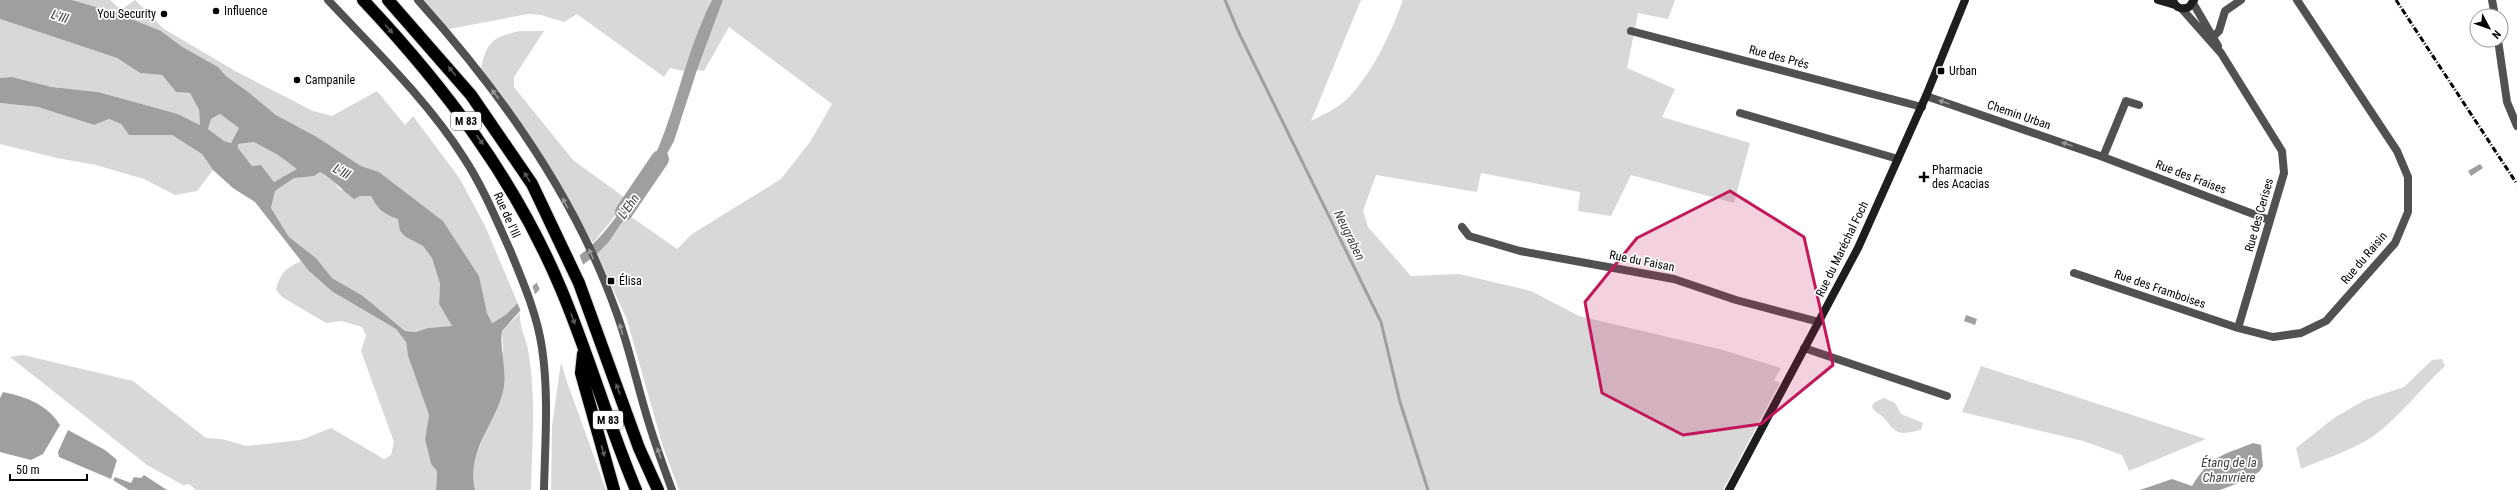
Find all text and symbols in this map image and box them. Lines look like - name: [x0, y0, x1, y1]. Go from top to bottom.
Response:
- place label: Influence: [224, 4, 268, 18]
- marker: Influence: [211, 6, 221, 16]
- water label: L'Ill: [49, 7, 71, 27]
- place label: You Security: [97, 7, 156, 21]
- north arrow: [2469, 8, 2509, 48]
- marker: You Security: [159, 9, 169, 19]
- one-way arrow: [385, 23, 394, 34]
- text: N: [2489, 27, 2503, 41]
- street label: Rue des Prés: [1747, 42, 1811, 72]
- place label: Urban: [1949, 64, 1977, 78]
- one-way arrow: [447, 66, 456, 76]
- marker: Urban: [1936, 66, 1946, 76]
- place label: Campanile: [305, 73, 356, 87]
- marker: Campanile: [292, 75, 302, 85]
- one-way arrow: [491, 88, 499, 99]
- street label: Chemin Urban: [1985, 98, 2053, 132]
- one-way arrow: [1937, 99, 1949, 105]
- road number: M 83: [451, 112, 481, 130]
- one-way arrow: [476, 135, 484, 146]
- one-way arrow: [2060, 141, 2072, 147]
- street label: Rue des Fraises: [2154, 157, 2228, 197]
- water label: L'Ill: [331, 161, 354, 183]
- place label: Pharmacie des Acacias: [1932, 163, 1990, 191]
- one-way arrow: [523, 172, 531, 182]
- marker: Pharmacie des Acacias: [1919, 172, 1929, 182]
- street label: Rue des Cerises: [2242, 177, 2276, 253]
- street label: Rue de l'Ill: [491, 190, 523, 240]
- water label: L'Ehn: [615, 191, 642, 222]
- one-way arrow: [562, 197, 569, 209]
- street label: Rue du Maréchal Foch: [1813, 199, 1871, 299]
- water label: Neugraben: [1331, 208, 1368, 263]
- street label: Rue du Raisin: [2338, 229, 2390, 287]
- street label: Rue du Faisan: [1608, 248, 1676, 274]
- one-way arrow: [588, 249, 594, 260]
- street label: Rue des Framboises: [2113, 267, 2207, 311]
- place label: Élisa: [619, 273, 642, 288]
- marker: Élisa: [606, 276, 616, 286]
- one-way arrow: [570, 314, 576, 326]
- one-way arrow: [618, 323, 624, 335]
- one-way arrow: [614, 383, 620, 395]
- road number: M 83: [593, 411, 623, 429]
- one-way arrow: [600, 445, 606, 457]
- one-way arrow: [656, 447, 662, 459]
- water label: Étang de la Chanvrière: [2201, 455, 2257, 485]
- scale bar: [10, 456, 87, 482]
- text: 50 m: [16, 463, 40, 477]

